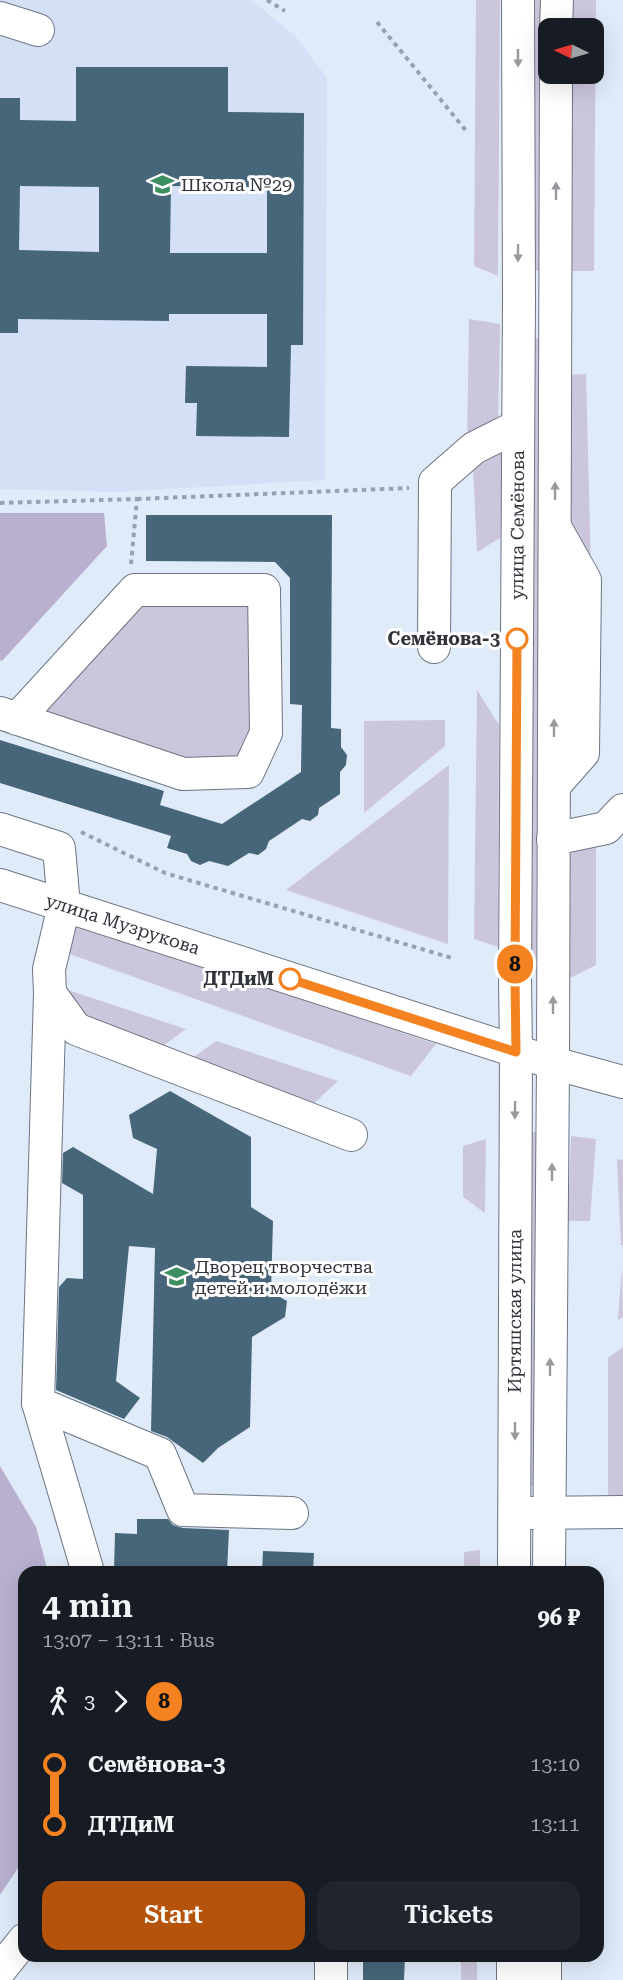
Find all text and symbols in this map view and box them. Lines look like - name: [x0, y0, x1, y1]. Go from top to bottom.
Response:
- north arrow: [538, 18, 604, 84]
- map controls: [538, 18, 604, 84]
- one-way arrow: [513, 49, 523, 68]
- school or university icon: Школа №29: [150, 172, 176, 198]
- place label: Школа №29: [181, 174, 292, 195]
- one-way arrow: [551, 181, 561, 200]
- one-way arrow: [513, 244, 523, 263]
- street label: улица Семёнова: [506, 450, 528, 600]
- one-way arrow: [550, 481, 559, 500]
- place label: Семёнова-3: [388, 628, 500, 649]
- marker: Семёнова-3: [506, 628, 528, 650]
- one-way arrow: [549, 718, 559, 737]
- street label: улица Музрукова: [43, 889, 203, 959]
- line badge: 8: [496, 944, 534, 984]
- text: 8: [509, 952, 521, 976]
- place label: ДТДиМ: [203, 968, 274, 989]
- marker: ДТДиМ: [279, 968, 301, 990]
- one-way arrow: [548, 995, 558, 1014]
- one-way arrow: [510, 1100, 520, 1119]
- one-way arrow: [547, 1162, 557, 1181]
- street label: Иртяшская улица: [504, 1229, 525, 1393]
- place label: Дворец творчества детей и молодёжи: [195, 1256, 373, 1298]
- school or university icon: Дворец творчества детей и молодёжи: [164, 1264, 190, 1290]
- one-way arrow: [545, 1357, 555, 1376]
- one-way arrow: [510, 1421, 520, 1440]
- text: 4 min: [42, 1586, 133, 1625]
- text: 96 ₽: [537, 1605, 580, 1630]
- text: 13:07 – 13:11 · Bus: [42, 1628, 214, 1652]
- icon: walk: [42, 1685, 75, 1718]
- icon: forward: [104, 1685, 137, 1718]
- text: 3: [84, 1689, 95, 1713]
- text: 8: [158, 1689, 170, 1713]
- text: Семёнова-3: [88, 1752, 225, 1777]
- text: 13:10: [530, 1752, 580, 1776]
- text: ДТДиМ: [88, 1812, 174, 1837]
- text: 13:11: [530, 1812, 580, 1836]
- button: Start: [42, 1881, 305, 1950]
- button: Tickets: [317, 1881, 580, 1950]

